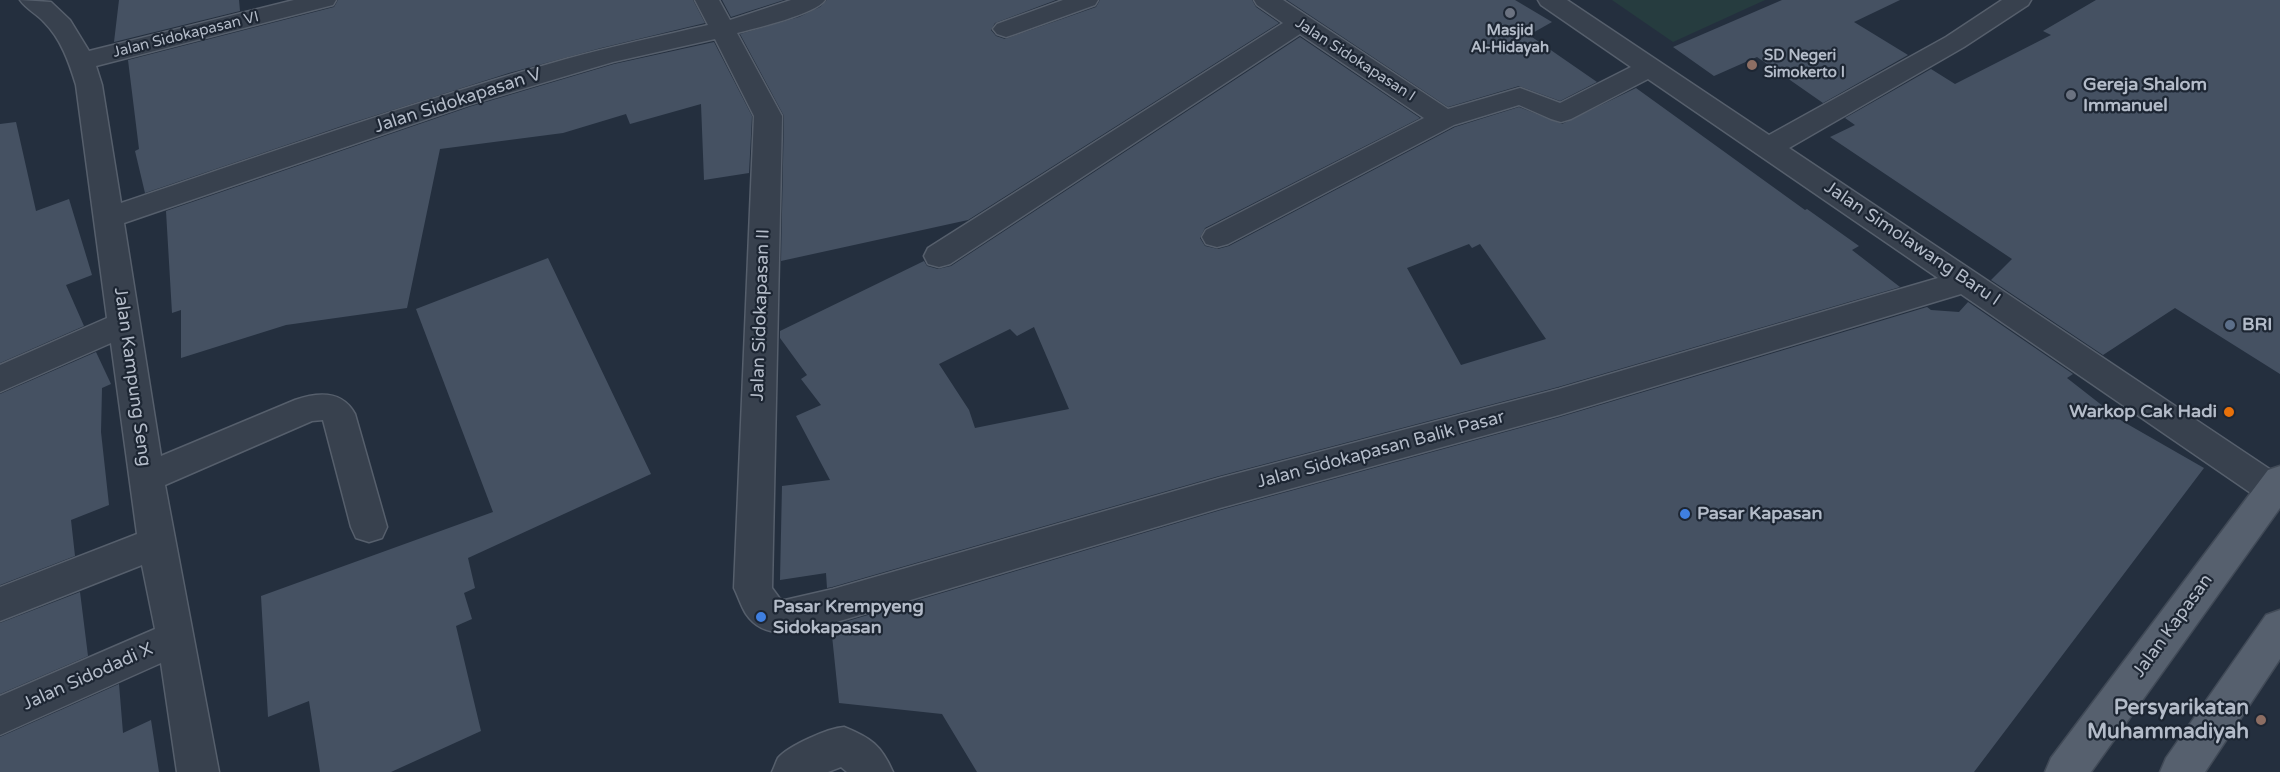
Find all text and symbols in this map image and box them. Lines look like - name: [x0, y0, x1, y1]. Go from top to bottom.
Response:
- marker: Masjid Al-Hidayah: [1503, 6, 1517, 20]
- street label: Jalan Sidokapasan VI: [111, 8, 261, 62]
- street label: Jalan Sidokapasan I: [1292, 15, 1418, 105]
- place label: Masjid Al-Hidayah: [1471, 22, 1549, 57]
- place label: SD Negeri Simokerto I: [1764, 47, 1845, 82]
- marker: SD Negeri Simokerto I: [1745, 58, 1759, 72]
- street label: Jalan Sidokapasan V: [372, 64, 544, 138]
- place label: Gereja Shalom Immanuel: [2083, 74, 2207, 116]
- marker: Gereja Shalom Immanuel: [2064, 88, 2078, 102]
- street label: Jalan Simolawang Baru I: [1820, 177, 2004, 311]
- street label: Jalan Sidokapasan II: [747, 229, 775, 401]
- street label: Jalan Kampung Seng: [109, 286, 155, 468]
- place label: BRI: [2242, 314, 2272, 336]
- marker: BRI: [2223, 318, 2237, 332]
- place label: Warkop Cak Hadi: [2069, 401, 2217, 423]
- marker: Warkop Cak Hadi: [2222, 405, 2236, 419]
- street label: Jalan Sidokapasan Balik Pasar: [1255, 407, 1507, 493]
- place label: Pasar Kapasan: [1697, 503, 1822, 525]
- marker: Pasar Kapasan: [1678, 507, 1692, 521]
- street label: Jalan Kapasan: [2128, 570, 2218, 682]
- place label: Pasar Krempyeng Sidokapasan: [773, 596, 924, 638]
- marker: Pasar Krempyeng Sidokapasan: [754, 610, 768, 624]
- street label: Jalan Sidodadi X: [19, 639, 157, 715]
- place label: Persyarikatan Muhammadiyah: [2087, 695, 2249, 745]
- marker: Persyarikatan Muhammadiyah: [2254, 713, 2268, 727]

